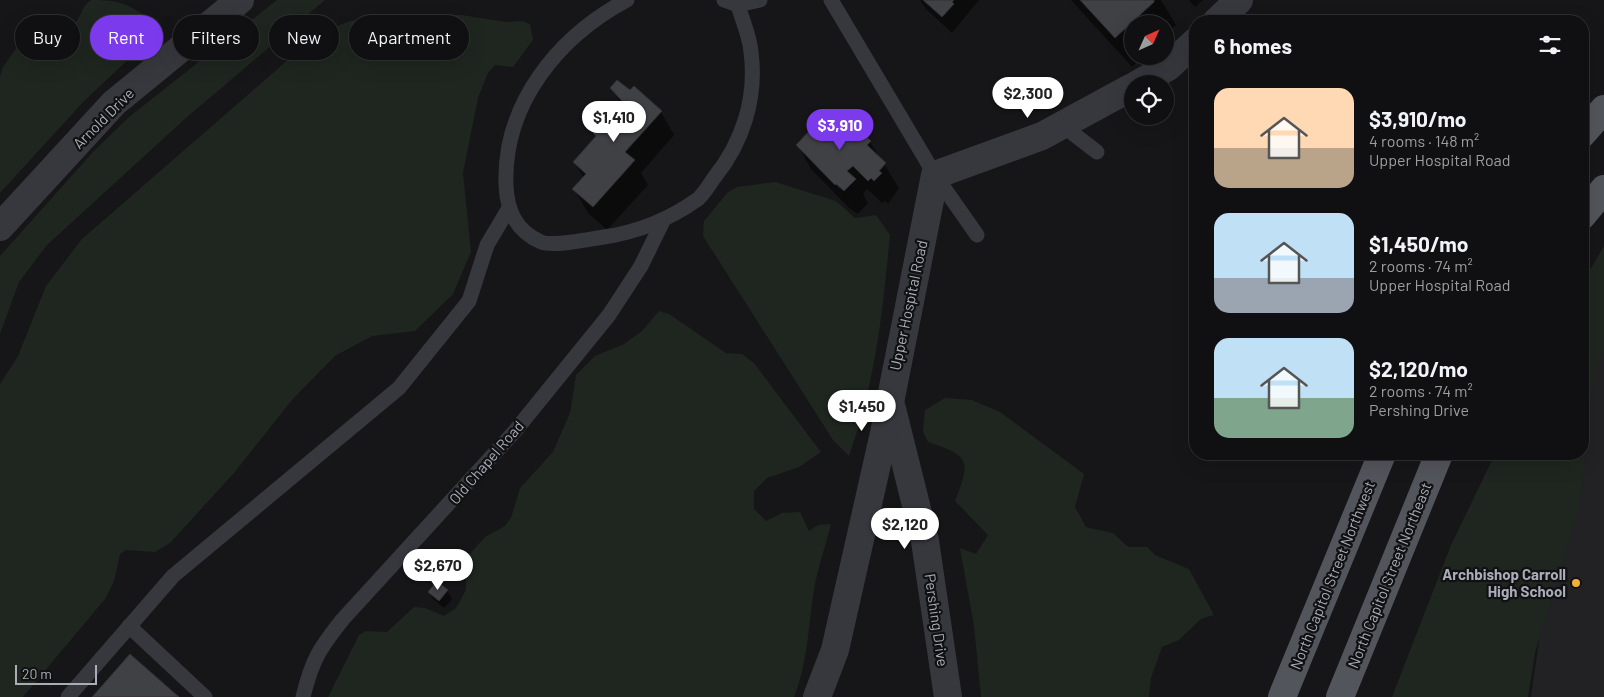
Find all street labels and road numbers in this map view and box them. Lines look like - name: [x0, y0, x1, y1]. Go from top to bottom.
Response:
- street label: Arnold Drive: [69, 84, 137, 152]
- street label: Upper Hospital Road: [885, 238, 931, 372]
- street label: Old Chapel Road: [445, 417, 527, 507]
- street label: North Capitol Street Northwest: [1286, 478, 1378, 672]
- street label: North Capitol Street Northeast: [1343, 479, 1435, 671]
- street label: Pershing Drive: [922, 572, 952, 668]

